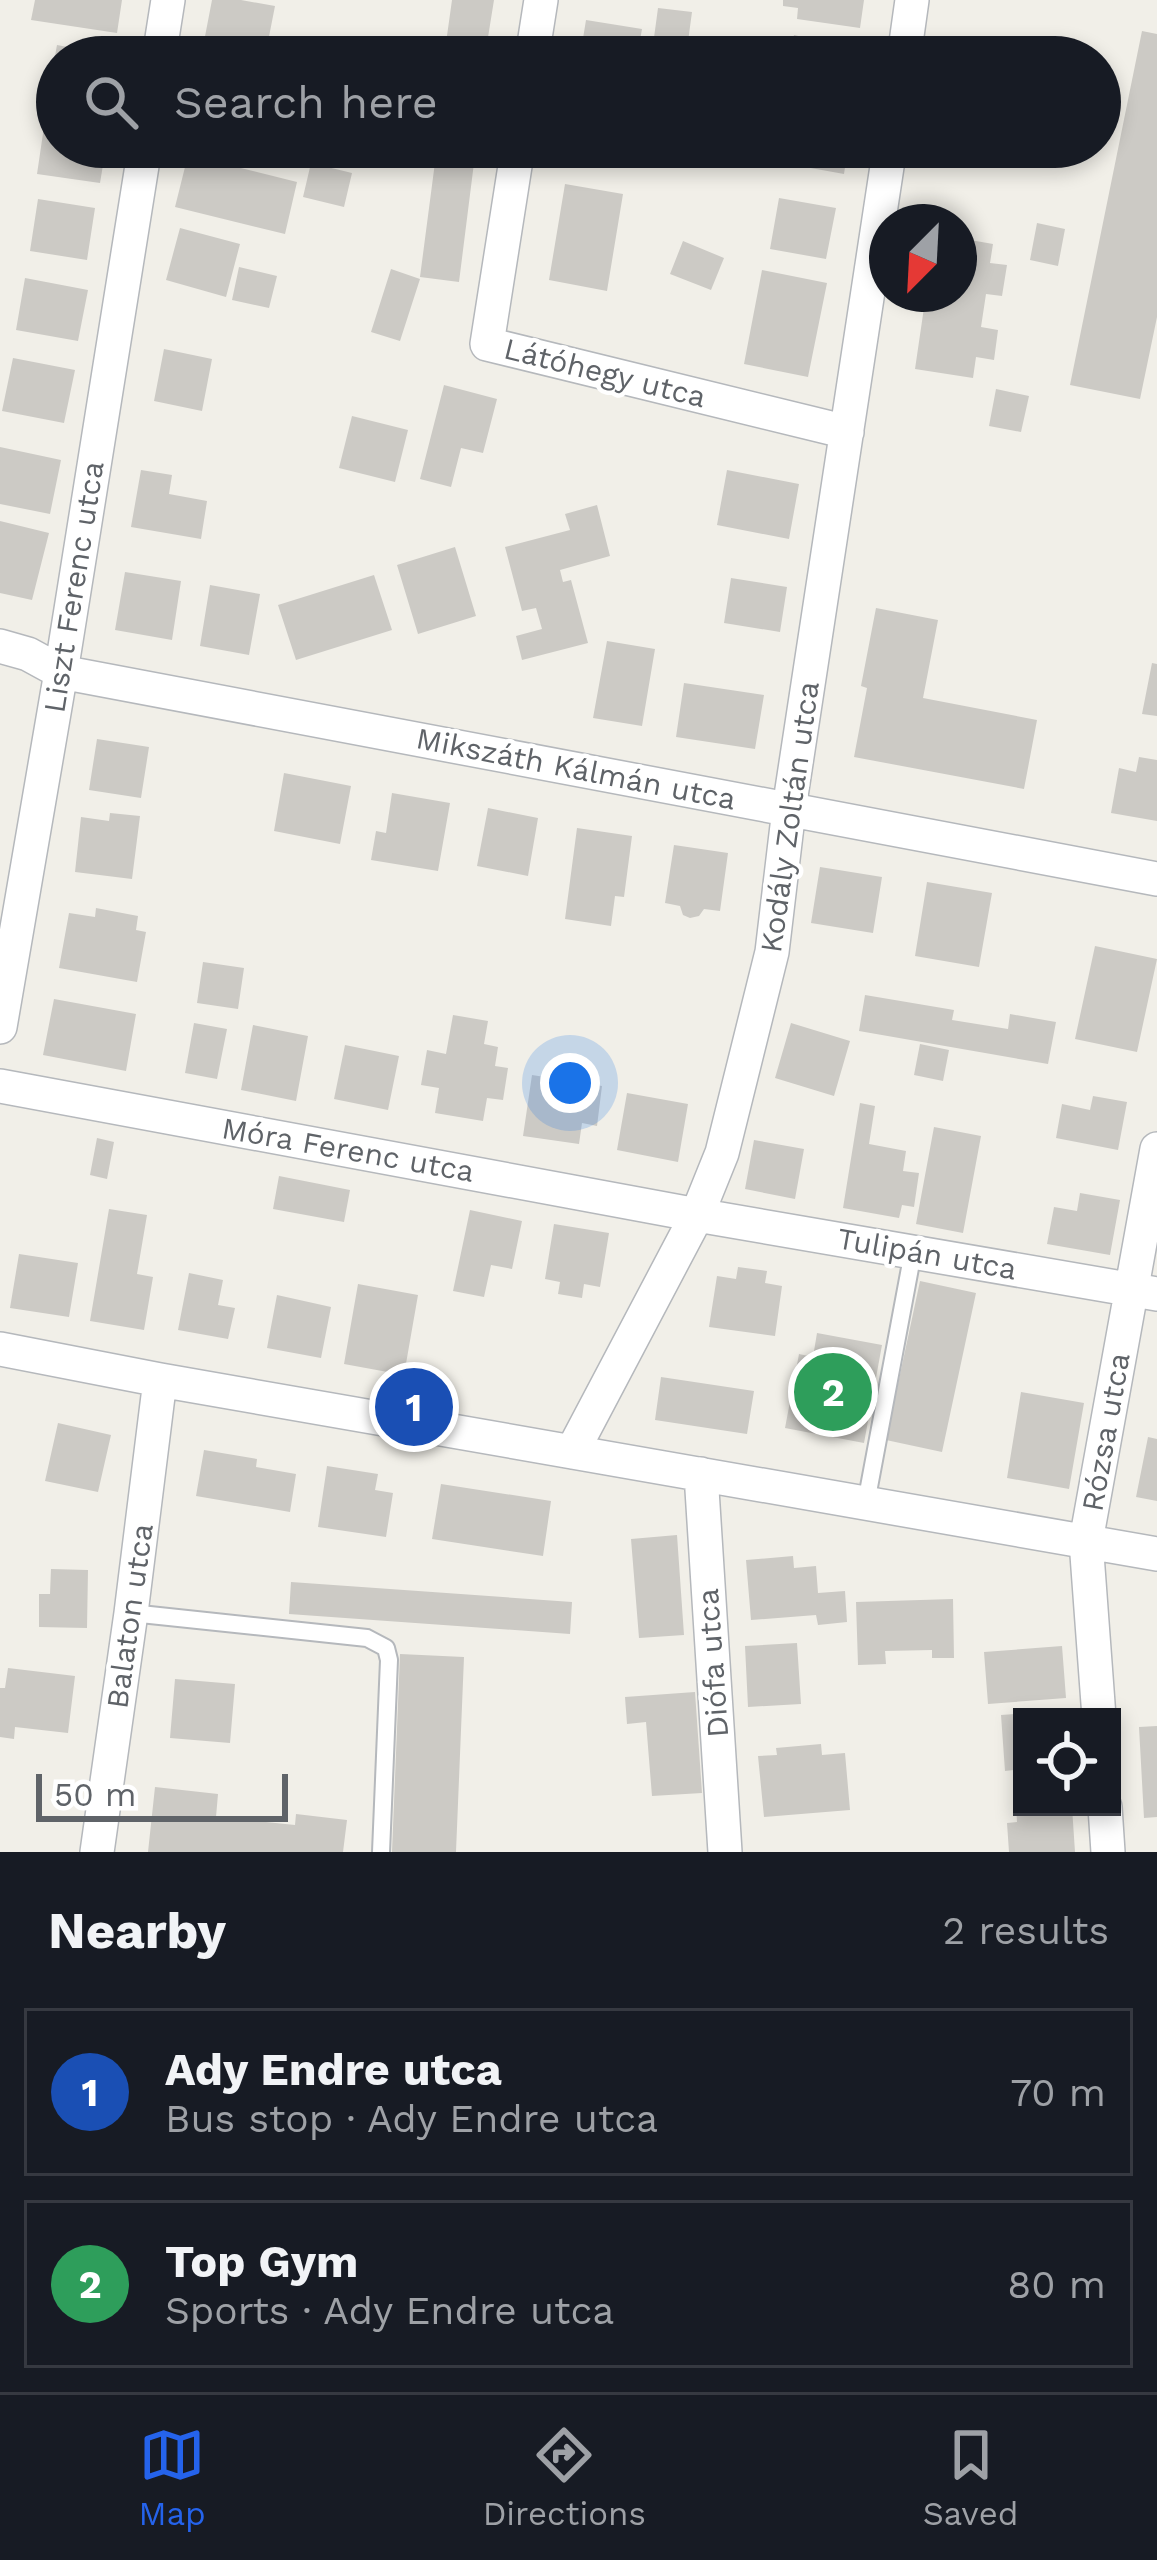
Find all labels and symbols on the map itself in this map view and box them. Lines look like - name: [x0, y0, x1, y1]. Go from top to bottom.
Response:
- north arrow: [869, 204, 977, 312]
- street label: Látóhegy utca: [501, 331, 710, 414]
- street label: Liszt Ferenc utca: [36, 459, 111, 715]
- street label: Kodály Zoltán utca: [753, 679, 826, 955]
- street label: Mikszáth Kálmán utca: [413, 720, 739, 817]
- your location: [540, 1053, 600, 1113]
- street label: Móra Ferenc utca: [219, 1110, 477, 1189]
- street label: Tulipán utca: [835, 1221, 1019, 1286]
- pin: 2: [794, 1347, 872, 1437]
- street label: Rózsa utca: [1074, 1350, 1137, 1514]
- pin: 1: [375, 1362, 453, 1452]
- street label: Balaton utca: [99, 1521, 160, 1711]
- street label: Diófa utca: [690, 1587, 735, 1739]
- scale bar: [36, 1768, 288, 1821]

